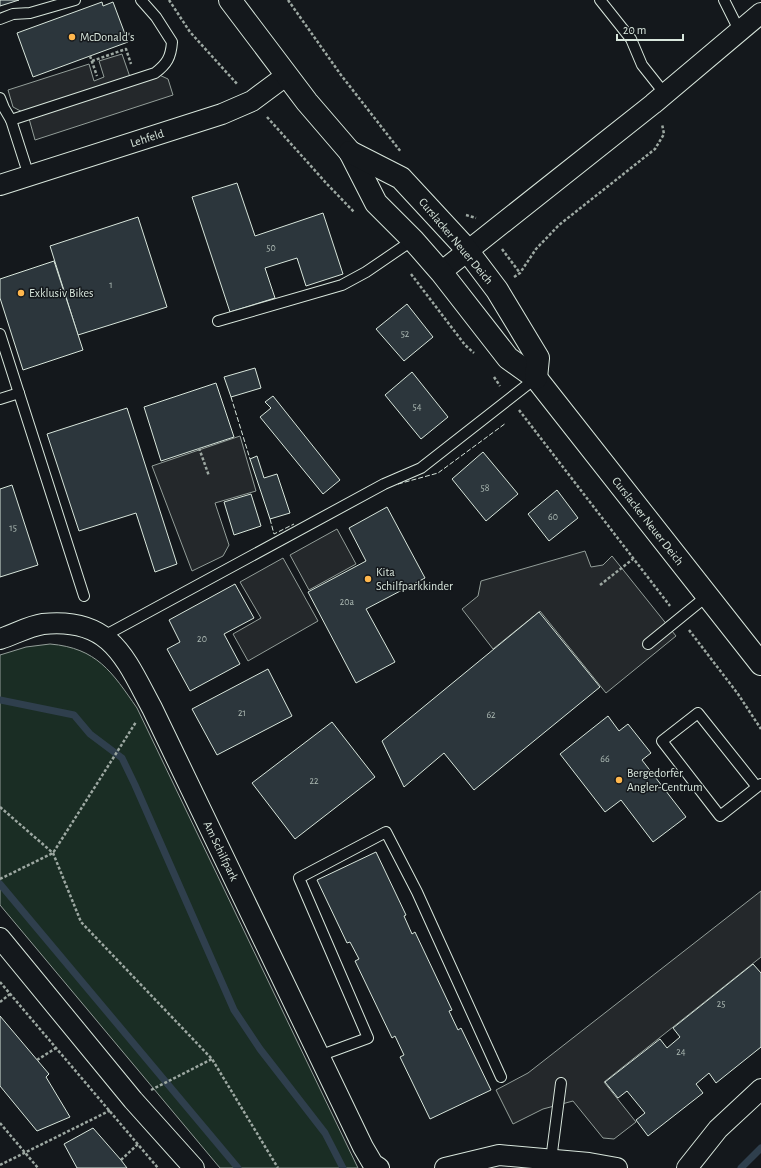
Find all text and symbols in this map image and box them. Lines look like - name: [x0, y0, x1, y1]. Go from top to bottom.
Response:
- scale bar: [617, 16, 683, 42]
- text: 20 m: [623, 24, 646, 36]
- place label: McDonald's: [80, 31, 134, 43]
- marker: McDonald's: [67, 32, 77, 42]
- street label: Lehfeld: [129, 127, 165, 149]
- street label: Curslacker Neuer Deich: [417, 196, 495, 286]
- house number: 50: [266, 243, 276, 253]
- house number: 1: [109, 280, 113, 290]
- place label: Exklusiv Bikes: [29, 287, 94, 299]
- marker: Exklusiv Bikes: [16, 288, 26, 298]
- house number: 52: [401, 329, 410, 339]
- house number: 54: [413, 402, 422, 412]
- street label: Curslacker Neuer Deich: [610, 475, 686, 567]
- house number: 58: [481, 483, 490, 493]
- house number: 60: [548, 512, 558, 522]
- house number: 15: [9, 523, 17, 533]
- place label: Kita Schilfparkkinder: [376, 566, 453, 592]
- marker: Kita Schilfparkkinder: [363, 574, 373, 584]
- house number: 20a: [340, 597, 355, 607]
- house number: 20: [197, 634, 207, 644]
- house number: 21: [238, 708, 246, 718]
- house number: 62: [486, 710, 496, 720]
- house number: 66: [600, 754, 610, 764]
- place label: Bergedorfer Angler-Centrum: [627, 767, 703, 793]
- marker: Bergedorfer Angler-Centrum: [614, 775, 624, 785]
- house number: 22: [309, 776, 319, 786]
- street label: Am Schilfpark: [201, 819, 241, 883]
- house number: 25: [717, 999, 725, 1009]
- house number: 24: [676, 1047, 686, 1057]

